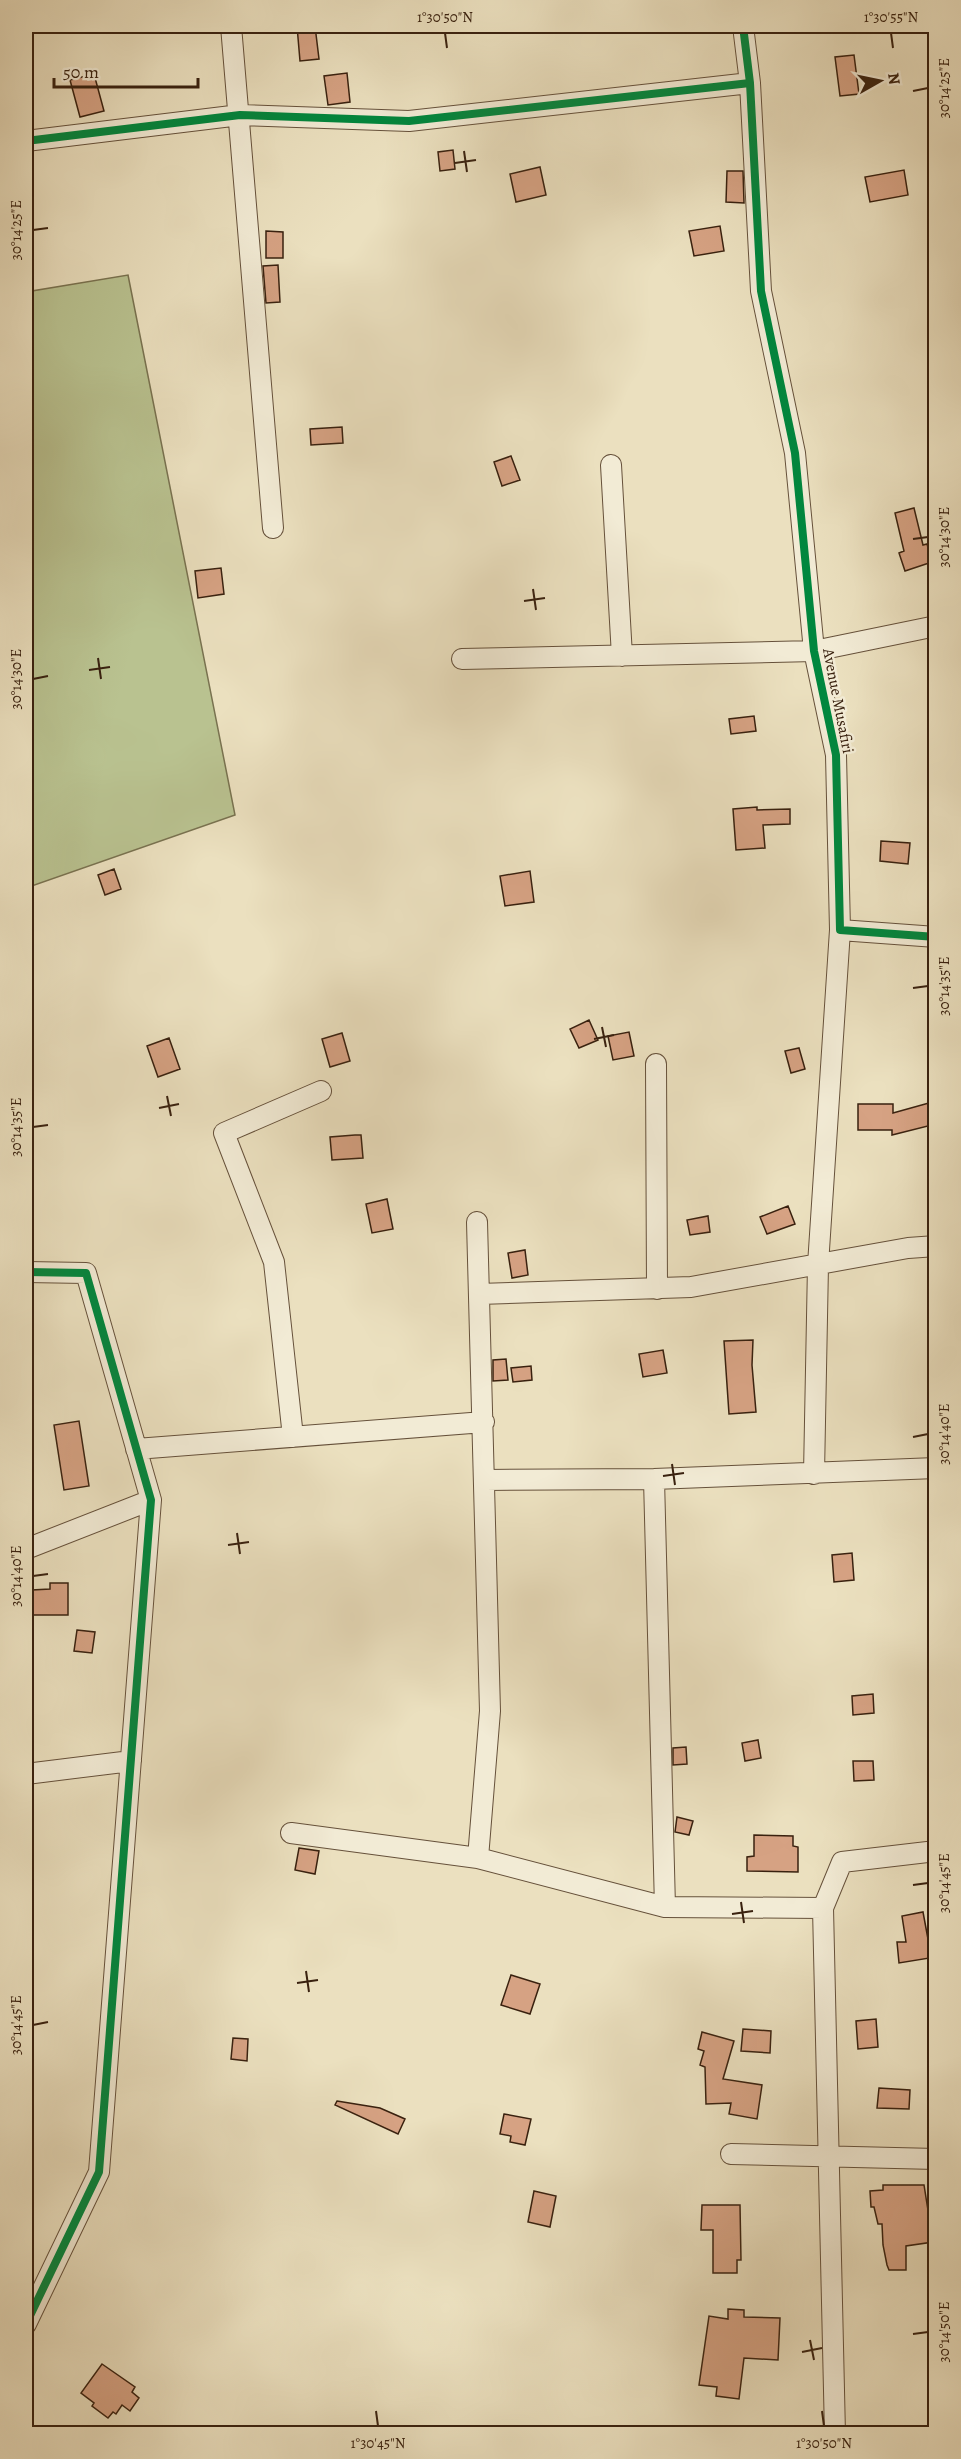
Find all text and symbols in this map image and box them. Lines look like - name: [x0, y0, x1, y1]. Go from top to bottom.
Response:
- text: 1°30'50"N: [417, 7, 473, 27]
- text: 1°30'55"N: [864, 7, 919, 27]
- scale bar: [54, 51, 198, 89]
- north arrow: [850, 51, 910, 111]
- text: 30°14'25"E: [934, 58, 954, 118]
- text: 50 m: [63, 60, 99, 84]
- text: N: [882, 71, 906, 87]
- text: 30°14'25"E: [6, 200, 26, 260]
- text: 30°14'30"E: [934, 507, 954, 567]
- street label: Avenue Musafiri: [817, 646, 859, 755]
- text: 30°14'30"E: [6, 649, 26, 709]
- text: 30°14'35"E: [934, 956, 954, 1016]
- text: 30°14'35"E: [6, 1097, 26, 1157]
- text: 30°14'40"E: [934, 1403, 954, 1465]
- text: 30°14'40"E: [6, 1545, 26, 1607]
- text: 30°14'45"E: [934, 1853, 954, 1913]
- text: 30°14'45"E: [6, 1995, 26, 2055]
- text: 30°14'50"E: [934, 2301, 954, 2363]
- text: 1°30'45"N: [350, 2433, 406, 2453]
- text: 1°30'50"N: [796, 2433, 852, 2453]

